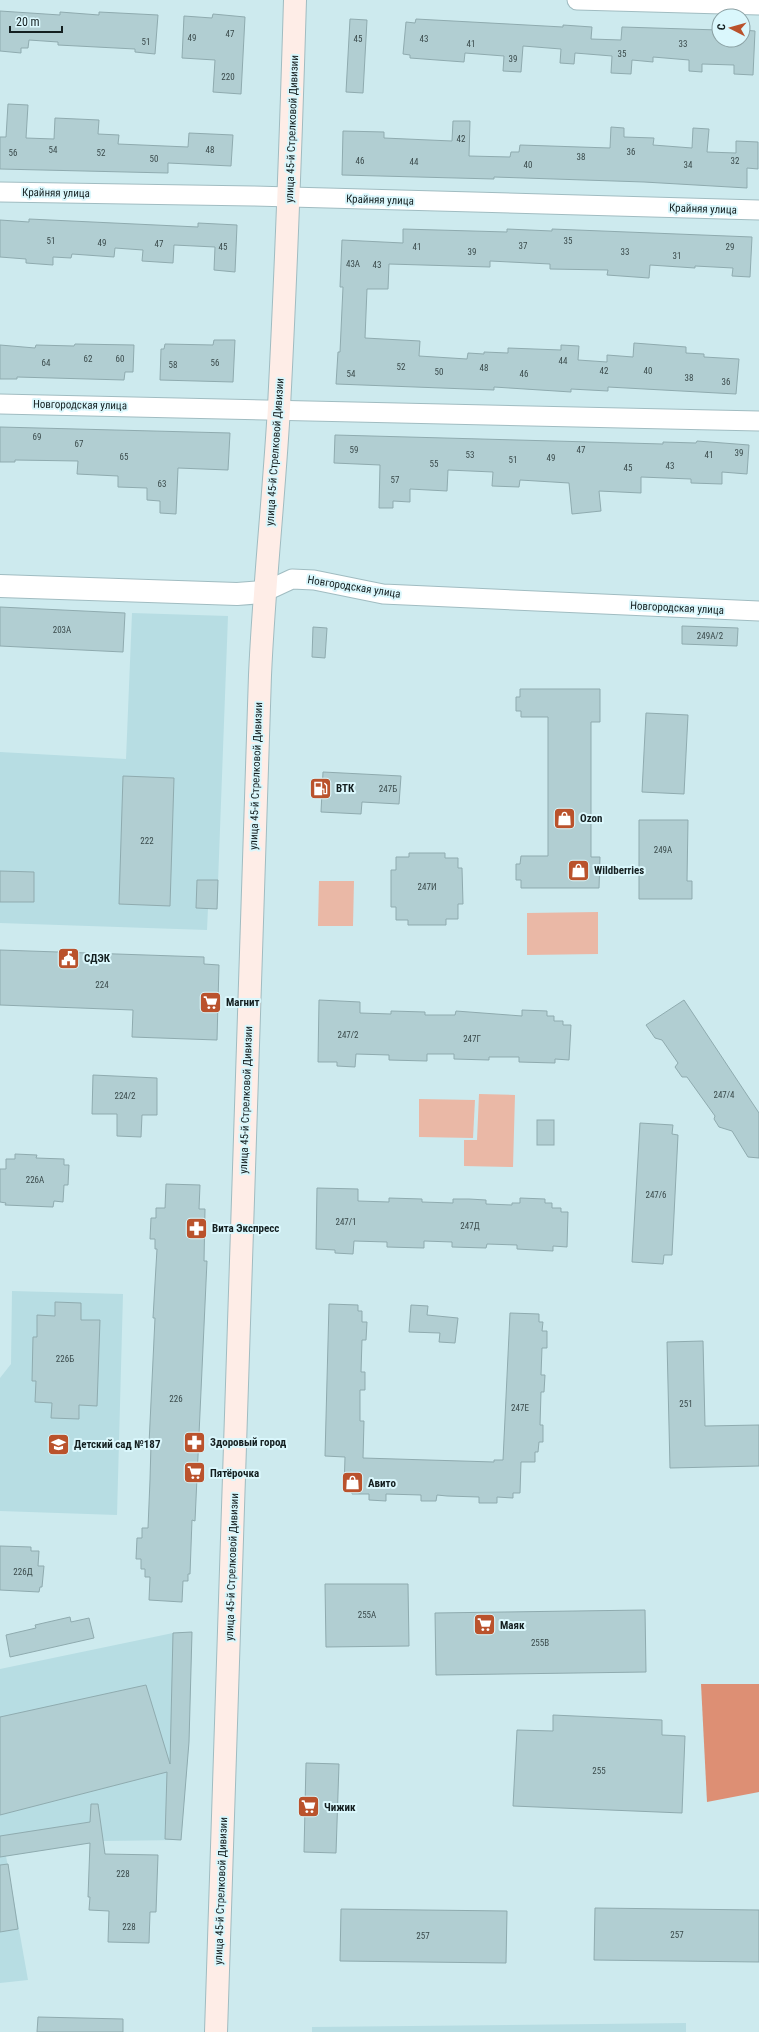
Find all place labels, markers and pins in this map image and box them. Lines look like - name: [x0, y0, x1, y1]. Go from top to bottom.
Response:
- fuel station icon: ВТК: [307, 775, 333, 801]
- place label: ВТК: [336, 782, 355, 795]
- shop icon: Ozon: [551, 805, 577, 831]
- place label: Ozon: [580, 812, 602, 825]
- shop icon: Wildberries: [566, 857, 592, 883]
- place label: Wildberries: [594, 864, 644, 877]
- public building icon: СДЭК: [56, 945, 82, 971]
- place label: СДЭК: [84, 952, 111, 965]
- supermarket icon: Магнит: [197, 989, 223, 1015]
- place label: Магнит: [226, 996, 260, 1009]
- pharmacy icon: Вита Экспресс: [183, 1215, 209, 1241]
- place label: Вита Экспресс: [212, 1222, 279, 1235]
- pharmacy icon: Здоровый город: [181, 1429, 207, 1455]
- school or university icon: Детский сад №187: [46, 1431, 72, 1457]
- place label: Здоровый город: [210, 1436, 286, 1449]
- place label: Детский сад №187: [74, 1438, 161, 1451]
- supermarket icon: Пятёрочка: [182, 1460, 208, 1486]
- place label: Пятёрочка: [210, 1467, 259, 1480]
- shop icon: Авито: [340, 1470, 366, 1496]
- place label: Авито: [368, 1477, 396, 1490]
- supermarket icon: Маяк: [472, 1612, 498, 1638]
- place label: Маяк: [500, 1619, 525, 1632]
- supermarket icon: Чижик: [296, 1794, 322, 1820]
- place label: Чижик: [324, 1801, 356, 1814]

